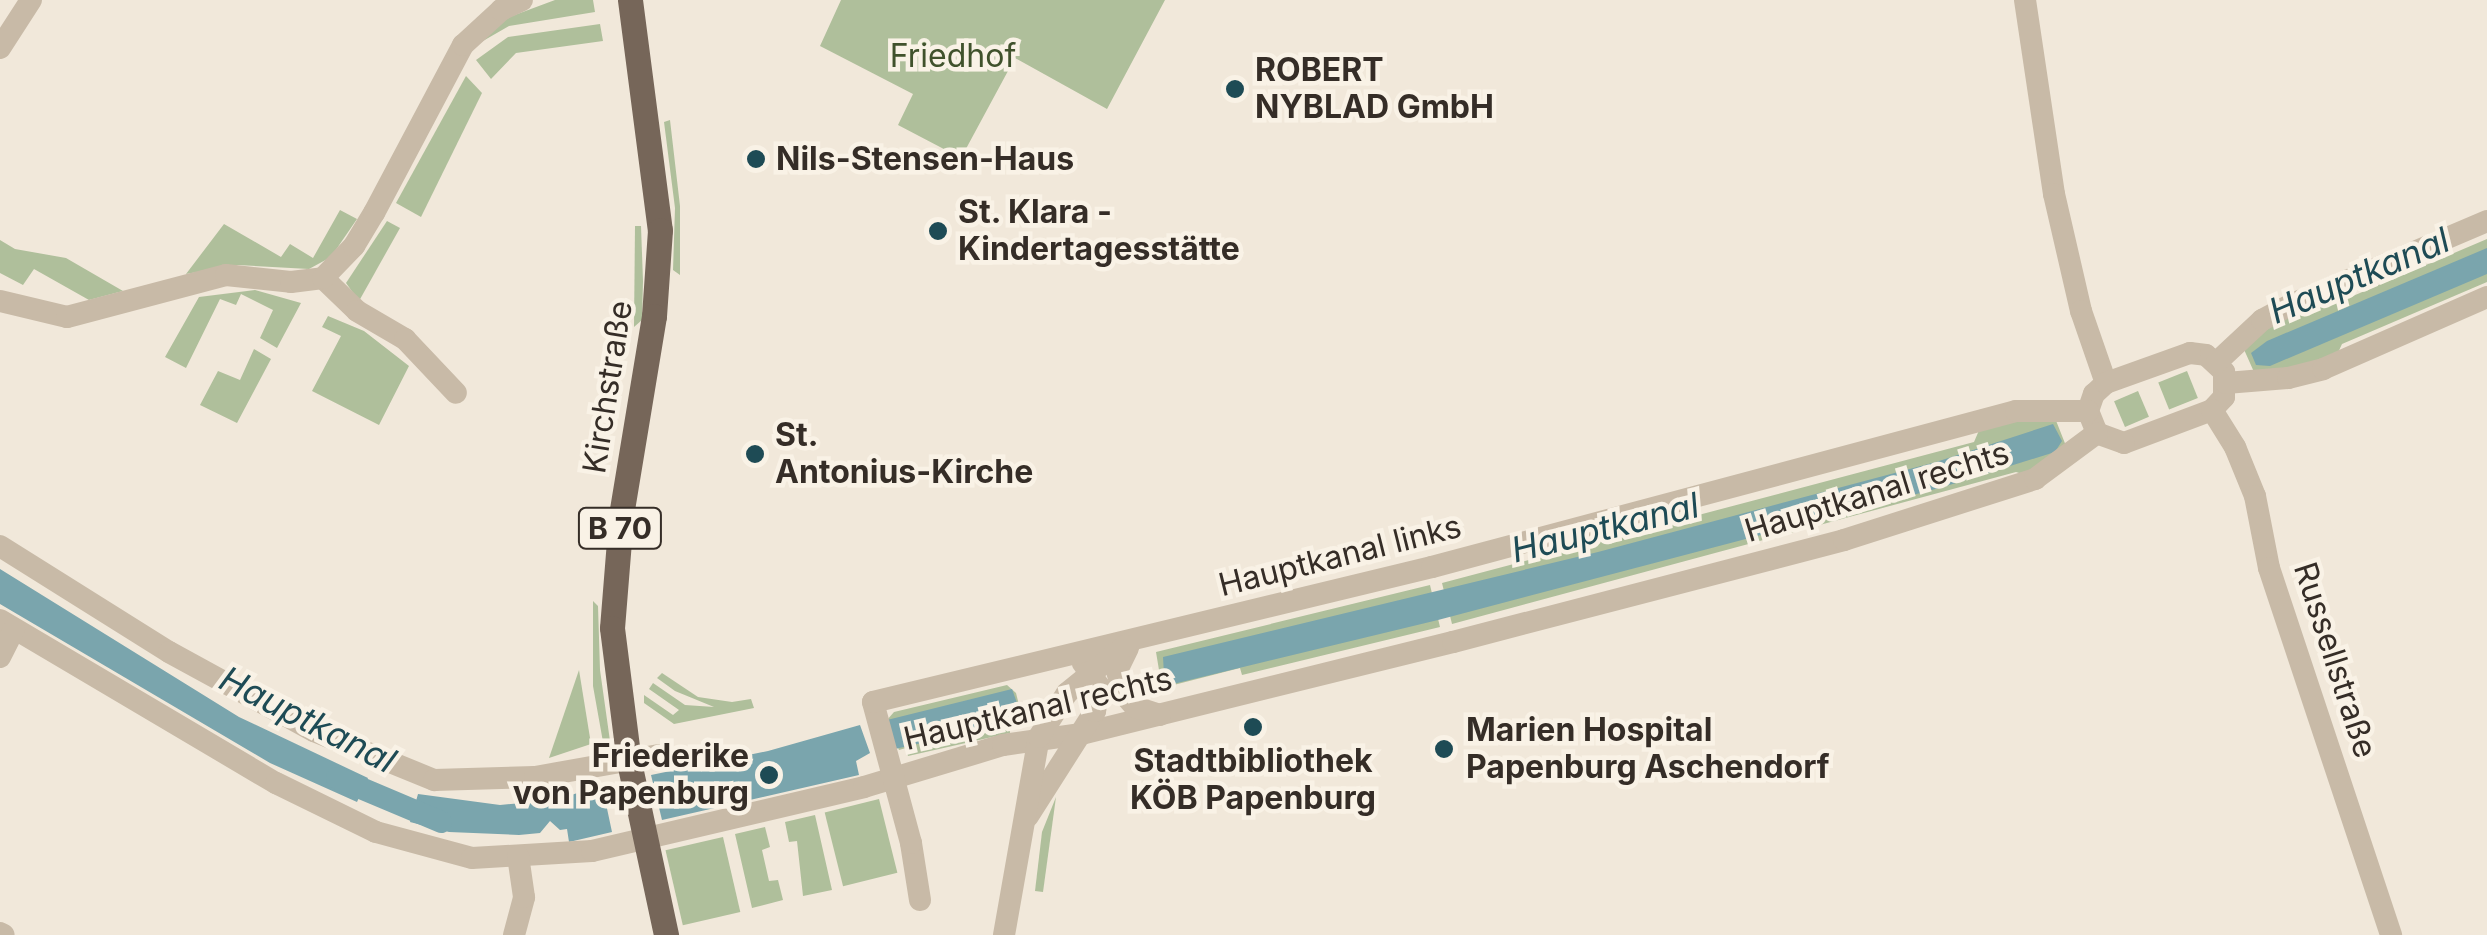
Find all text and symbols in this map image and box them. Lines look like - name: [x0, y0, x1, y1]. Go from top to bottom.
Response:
- park label: Friedhof: [890, 37, 1016, 75]
- place label: ROBERT NYBLAD GmbH: [1255, 52, 1494, 127]
- marker: ROBERT NYBLAD GmbH: [1224, 78, 1246, 100]
- place label: Nils-Stensen-Haus: [776, 140, 1074, 178]
- marker: Nils-Stensen-Haus: [745, 148, 767, 170]
- place label: St. Klara - Kindertagesstätte: [958, 194, 1240, 269]
- water label: Hauptkanal: [2263, 218, 2455, 332]
- marker: St. Klara - Kindertagesstätte: [927, 220, 949, 242]
- street label: Kirchstraße: [575, 298, 641, 476]
- place label: St. Antonius-Kirche: [775, 417, 1033, 492]
- street label: Hauptkanal rechts: [1740, 434, 2014, 550]
- marker: St. Antonius-Kirche: [744, 443, 766, 465]
- water label: Hauptkanal: [1507, 483, 1703, 571]
- road number: B 70: [578, 503, 662, 553]
- street label: Hauptkanal links: [1215, 507, 1465, 605]
- street label: Russellstraße: [2285, 557, 2385, 763]
- water label: Hauptkanal: [213, 657, 403, 781]
- street label: Hauptkanal rechts: [900, 659, 1176, 759]
- place label: Marien Hospital Papenburg Aschendorf: [1466, 712, 1830, 787]
- marker: Stadtbibliothek KÖB Papenburg: [1242, 716, 1264, 738]
- marker: Marien Hospital Papenburg Aschendorf: [1431, 736, 1457, 762]
- place label: Friederike von Papenburg: [513, 738, 749, 813]
- place label: Stadtbibliothek KÖB Papenburg: [1130, 743, 1376, 818]
- marker: Friederike von Papenburg: [758, 764, 780, 786]

